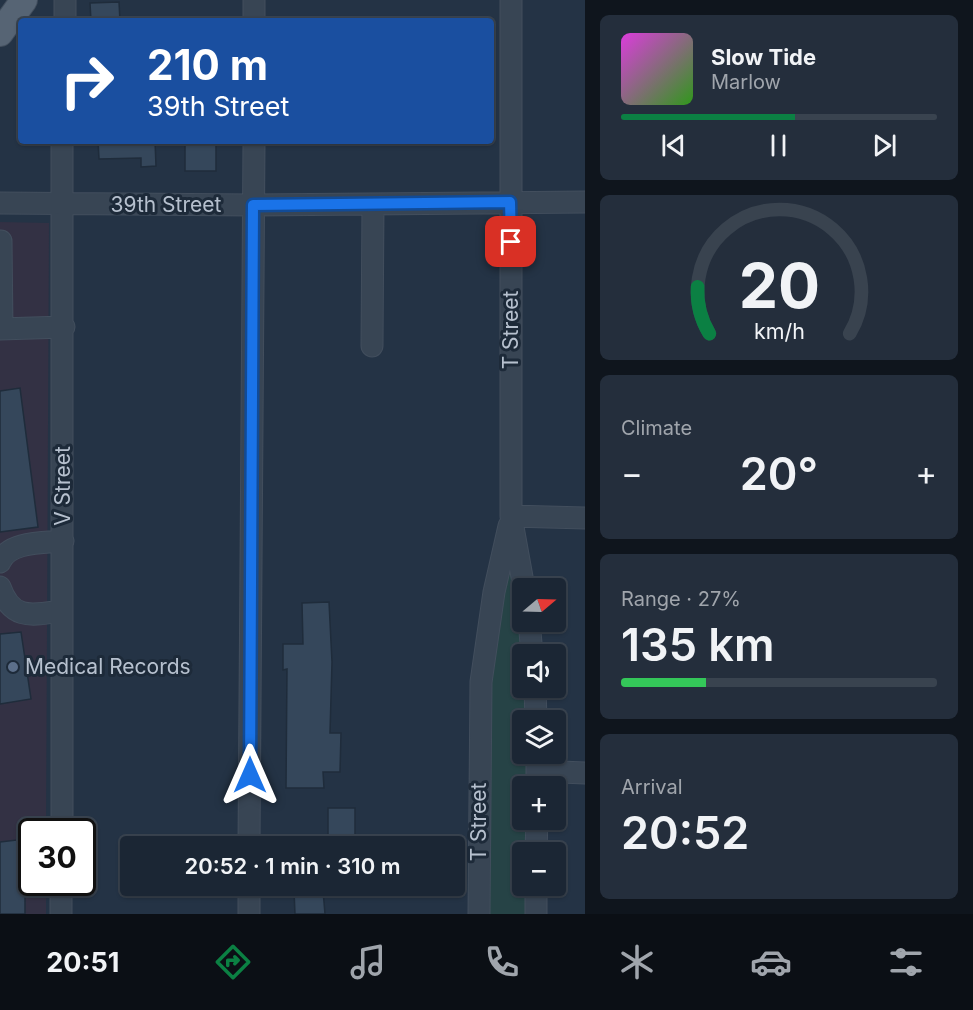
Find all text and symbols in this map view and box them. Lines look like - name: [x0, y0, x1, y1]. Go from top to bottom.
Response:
- text: 210 m: [147, 39, 268, 90]
- icon: right: [48, 42, 126, 120]
- text: Slow Tide: [711, 44, 816, 70]
- text: Marlow: [711, 70, 781, 94]
- text: 39th Street: [147, 90, 289, 123]
- icon: previous: [657, 129, 690, 162]
- icon: pause: [762, 129, 795, 162]
- icon: next: [868, 129, 901, 162]
- street label: 39th Street: [111, 192, 221, 217]
- pin: [485, 216, 536, 267]
- icon: arrive: [494, 225, 527, 258]
- text: 20: [738, 248, 820, 323]
- street label: T Street: [498, 291, 523, 369]
- text: km/h: [754, 319, 804, 345]
- text: Climate: [621, 416, 692, 440]
- street label: V Street: [50, 446, 75, 526]
- text: 20°: [740, 446, 818, 501]
- text: −: [621, 453, 643, 493]
- text: +: [915, 453, 937, 493]
- north arrow: [512, 578, 566, 632]
- map controls: [512, 578, 566, 896]
- text: Range · 27%: [621, 587, 741, 611]
- text: 135 km: [621, 617, 774, 672]
- button: sound: [512, 644, 566, 698]
- place label: Medical Records: [25, 654, 191, 679]
- marker: Medical Records: [6, 660, 20, 674]
- button: layers: [512, 710, 566, 764]
- position arrow: [218, 743, 282, 807]
- text: Arrival: [621, 775, 683, 799]
- button: +: [512, 776, 566, 830]
- street label: T Street: [466, 783, 491, 861]
- text: 20:52: [621, 805, 749, 860]
- speed limit sign: 30: [18, 818, 96, 896]
- button: −: [512, 842, 566, 896]
- text: 20:52 · 1 min · 310 m: [184, 853, 401, 879]
- icon: directions: [212, 941, 254, 983]
- icon: music: [347, 941, 389, 983]
- icon: phone: [481, 941, 523, 983]
- icon: climate: [616, 941, 658, 983]
- icon: car: [750, 941, 792, 983]
- icon: filters: [885, 941, 927, 983]
- text: 20:51: [46, 946, 119, 979]

